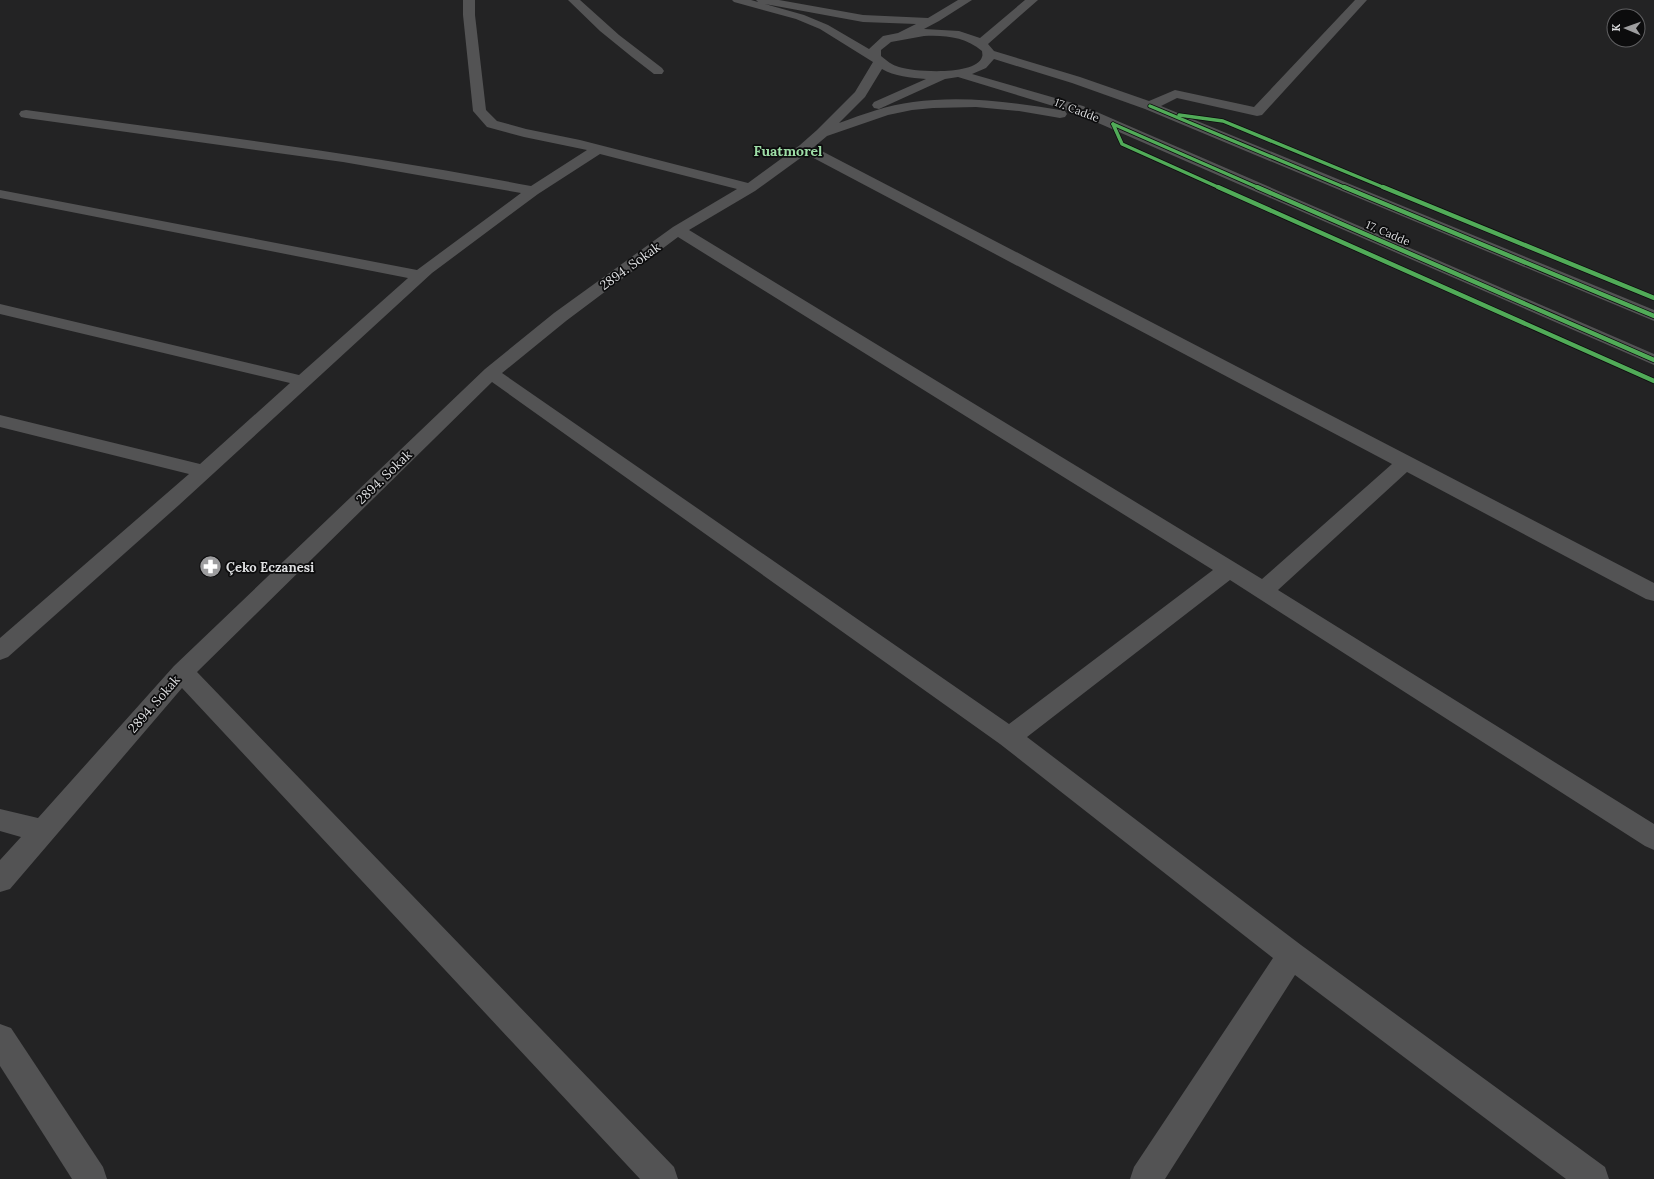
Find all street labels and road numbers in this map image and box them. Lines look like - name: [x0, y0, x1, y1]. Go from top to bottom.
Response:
- street label: 17. Cadde: [1053, 95, 1101, 125]
- street label: 17. Cadde: [1364, 217, 1412, 249]
- street label: 2894. Sokak: [596, 238, 664, 294]
- street label: 2894. Sokak: [353, 446, 415, 508]
- street label: 2894. Sokak: [124, 672, 184, 736]

